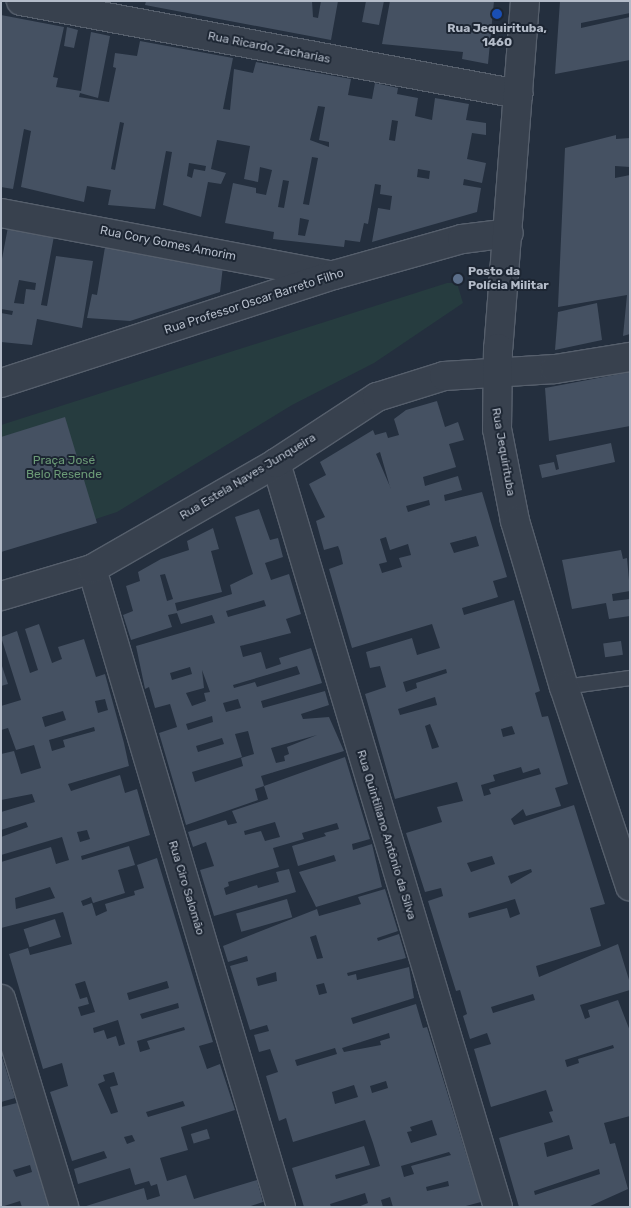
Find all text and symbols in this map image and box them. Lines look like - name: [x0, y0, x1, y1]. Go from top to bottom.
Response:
- marker: Rua Jequirituba, 1460: [491, 8, 503, 20]
- place label: Rua Jequirituba, 1460: [447, 22, 547, 50]
- street label: Rua Ricardo Zacharias: [206, 29, 332, 67]
- street label: Rua Cory Gomes Amorim: [98, 224, 238, 264]
- place label: Posto da Polícia Militar: [468, 265, 549, 293]
- street label: Rua Professor Oscar Barreto Filho: [162, 266, 346, 338]
- marker: Posto da Polícia Militar: [452, 273, 464, 285]
- street label: Rua Jequirituba: [488, 407, 518, 497]
- street label: Rua Estela Naves Junqueira: [177, 431, 319, 523]
- park label: Praça José Belo Resende: [26, 454, 102, 482]
- street label: Rua Quintiliano Antônio da Silva: [353, 748, 419, 922]
- street label: Rua Ciro Salomão: [165, 839, 207, 937]

